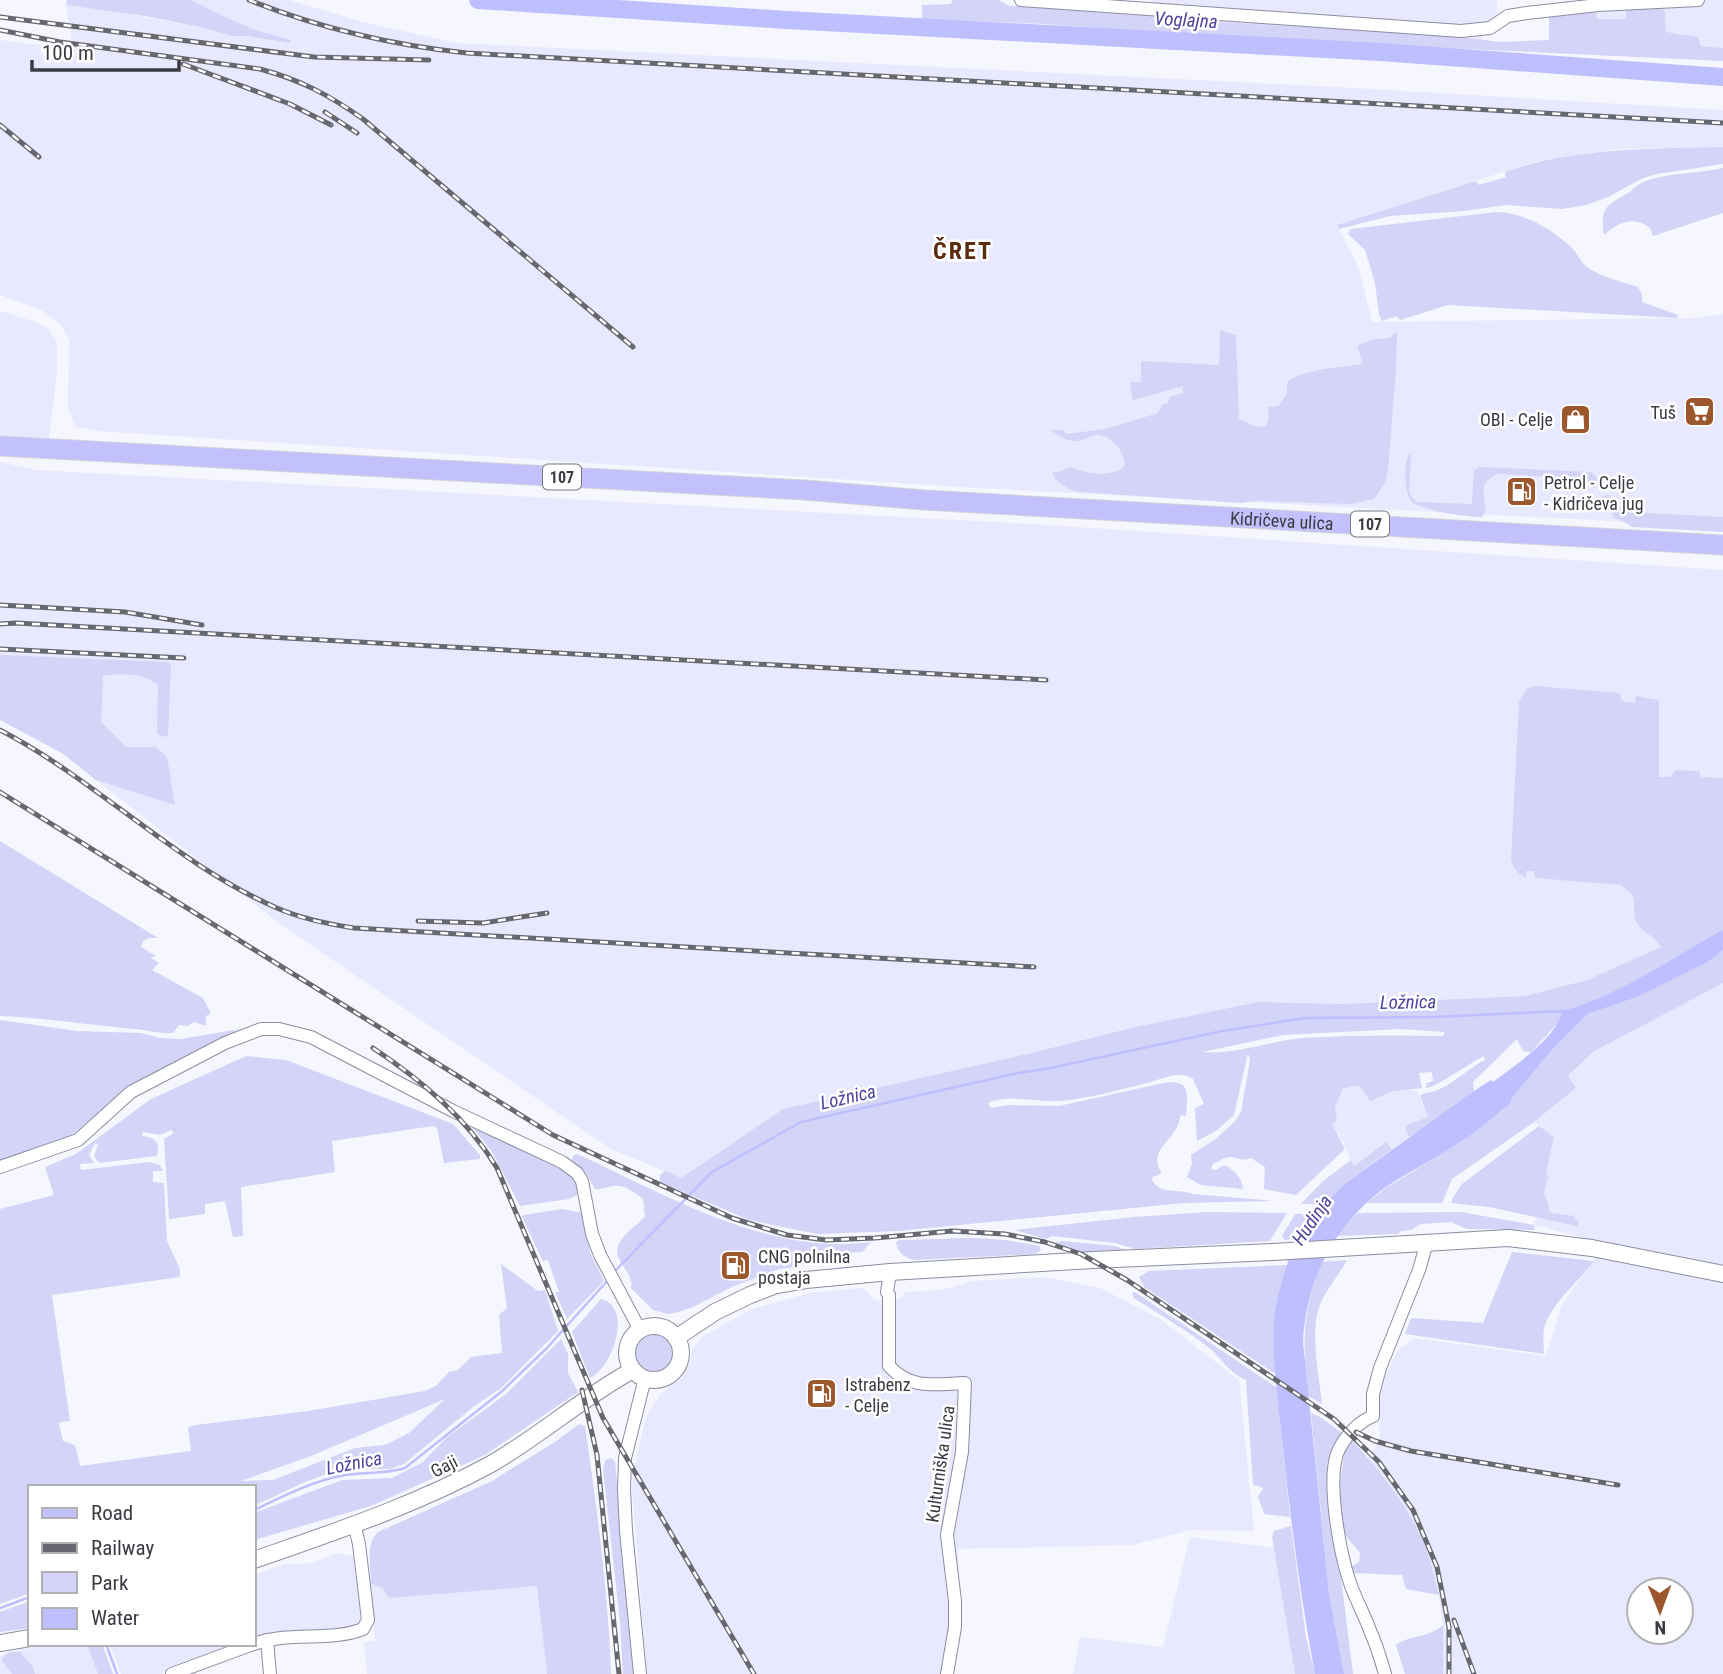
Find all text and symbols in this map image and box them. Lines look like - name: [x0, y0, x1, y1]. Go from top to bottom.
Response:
- water label: Voglajna: [1154, 7, 1218, 33]
- scale bar: [32, 28, 178, 72]
- text: 100 m: [42, 41, 94, 65]
- district label: ČRET: [933, 237, 993, 265]
- supermarket icon: Tuš: [1682, 395, 1716, 429]
- shop icon: OBI - Celje: [1559, 402, 1593, 436]
- place label: Tuš: [1651, 402, 1676, 423]
- place label: OBI - Celje: [1480, 409, 1553, 430]
- road number: 107: [543, 464, 581, 490]
- place label: Petrol - Celje - Kidričeva jug: [1544, 472, 1644, 514]
- fuel station icon: Petrol - Celje - Kidričeva jug: [1504, 475, 1538, 509]
- street label: Kidričeva ulica: [1230, 507, 1334, 534]
- road number: 107: [1351, 512, 1389, 537]
- water label: Ložnica: [1380, 990, 1436, 1014]
- water label: Ložnica: [818, 1079, 878, 1115]
- water label: Hudinja: [1287, 1191, 1337, 1249]
- place label: CNG polnilna postaja: [758, 1246, 851, 1288]
- fuel station icon: CNG polnilna postaja: [718, 1249, 752, 1283]
- place label: Istrabenz - Celje: [845, 1374, 911, 1416]
- fuel station icon: Istrabenz - Celje: [805, 1377, 839, 1411]
- street label: Kulturniška ulica: [921, 1404, 959, 1524]
- water label: Ložnica: [324, 1446, 384, 1480]
- street label: Gaji: [427, 1450, 461, 1482]
- legend: [28, 1485, 256, 1646]
- text: Road: [91, 1501, 133, 1525]
- text: Railway: [91, 1536, 154, 1560]
- text: Park: [91, 1571, 129, 1595]
- north arrow: [1625, 1576, 1695, 1646]
- text: Water: [91, 1606, 139, 1630]
- text: N: [1654, 1616, 1666, 1639]

